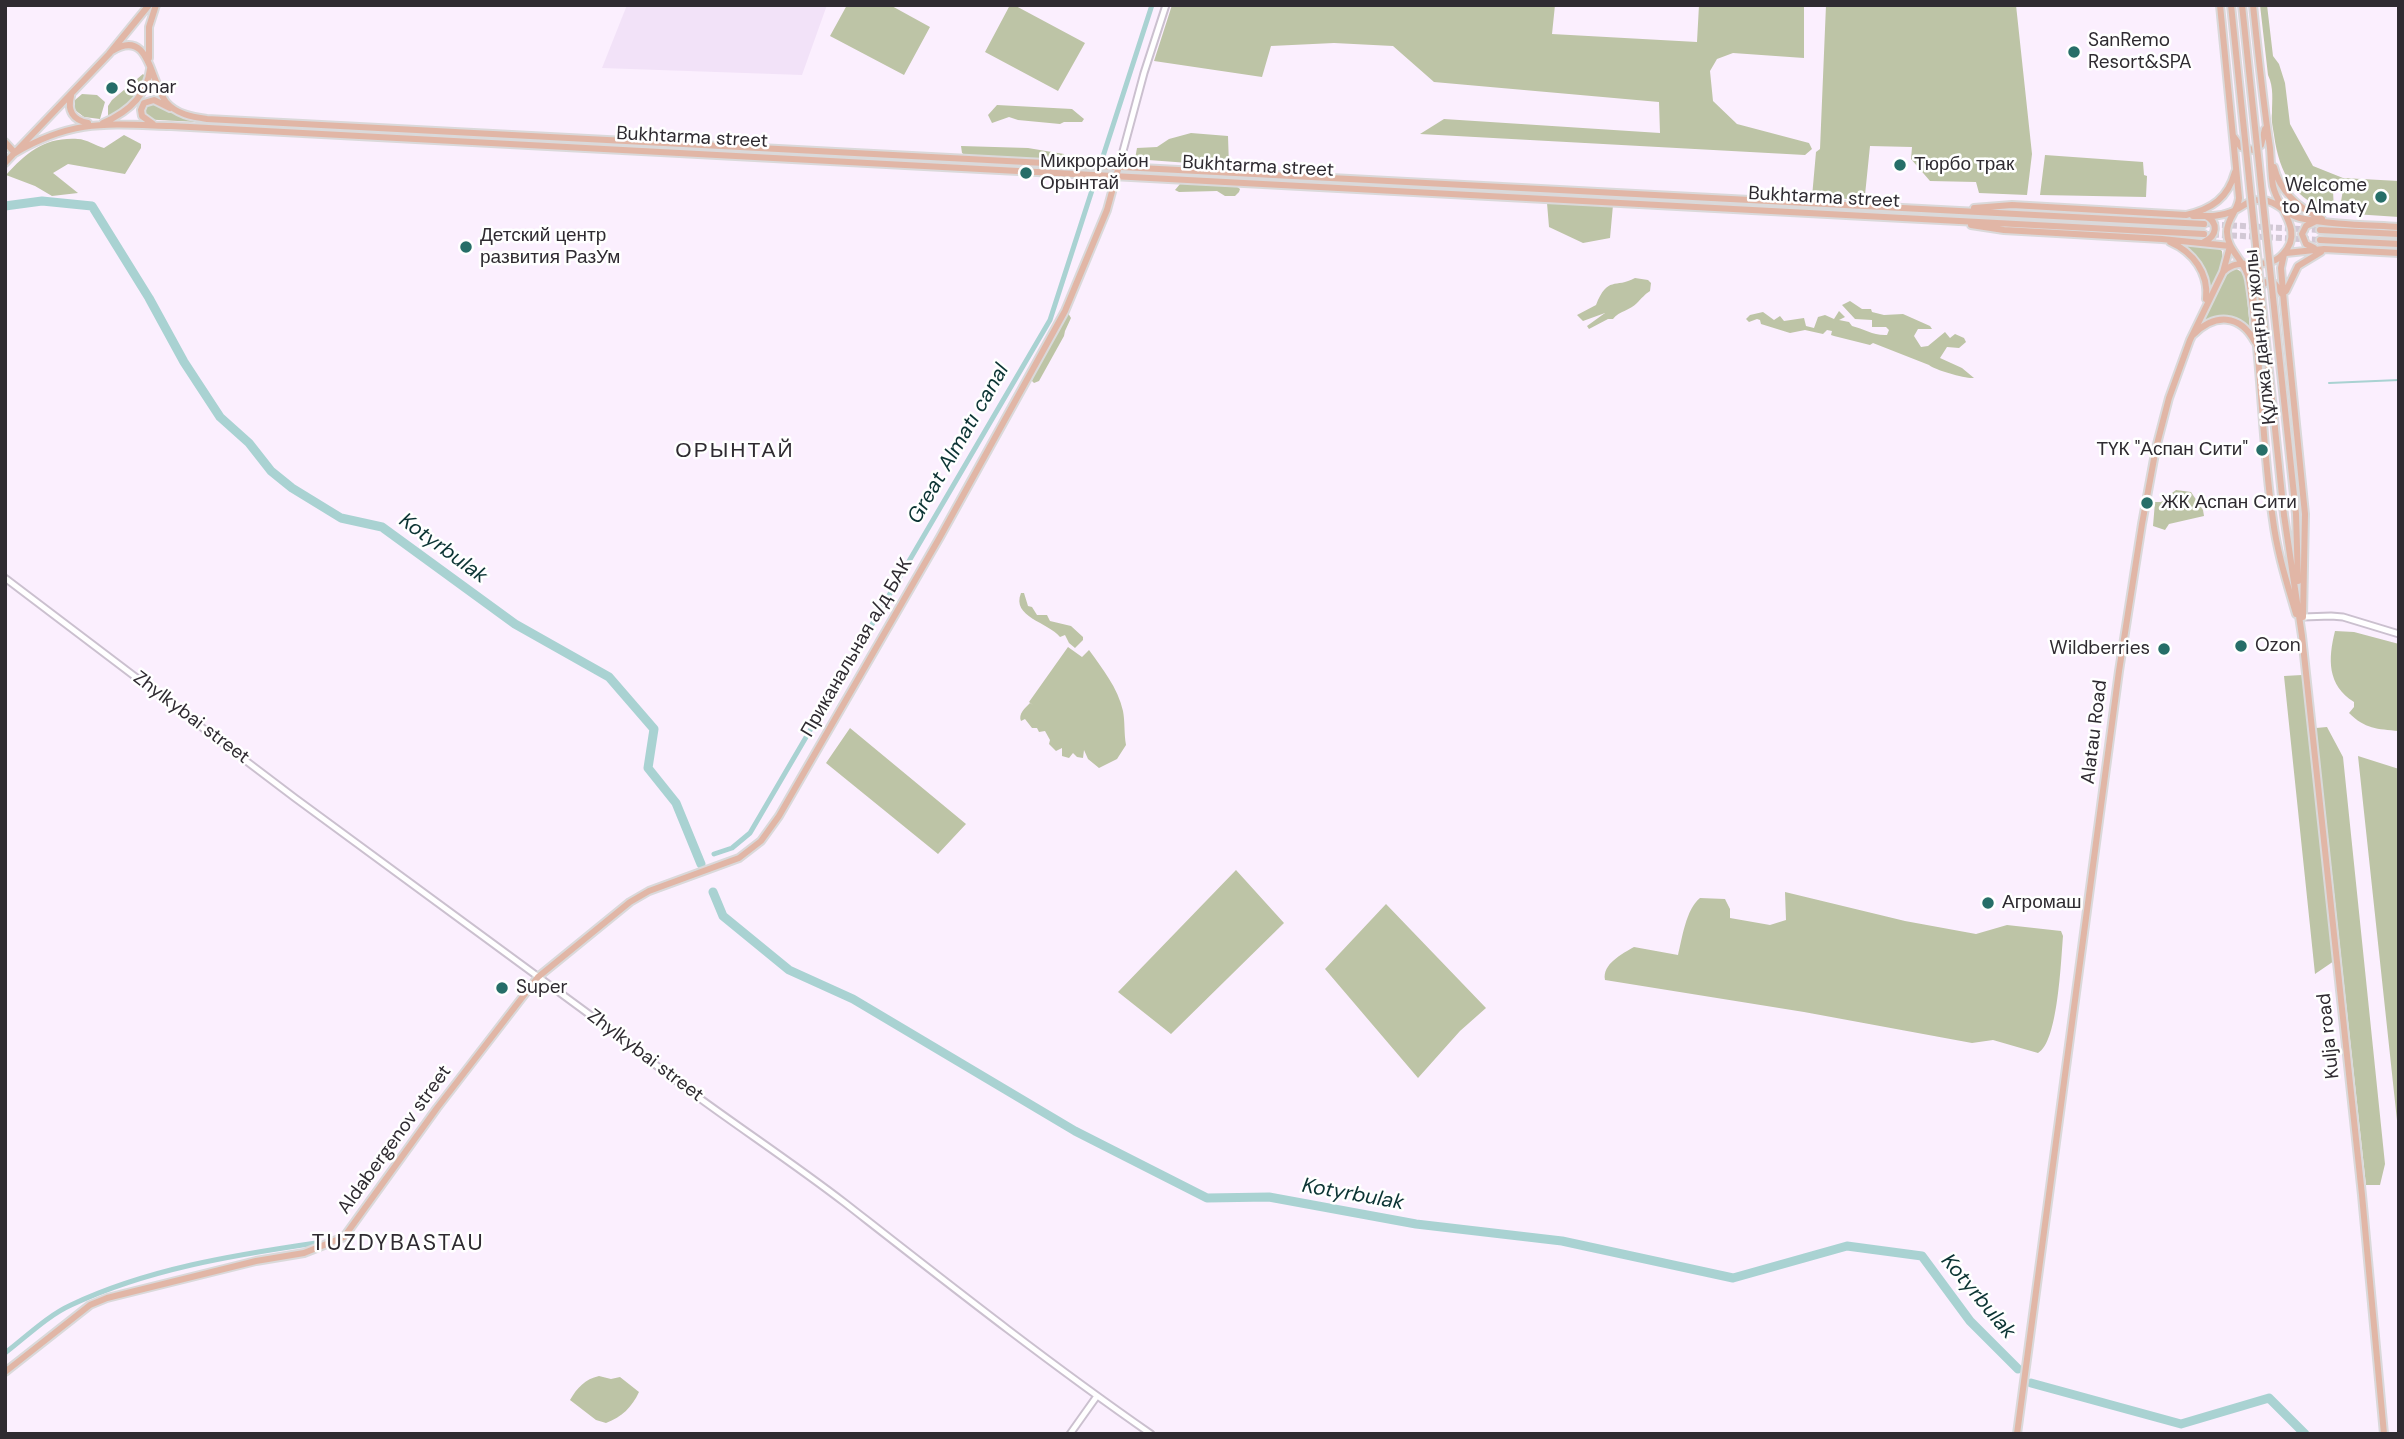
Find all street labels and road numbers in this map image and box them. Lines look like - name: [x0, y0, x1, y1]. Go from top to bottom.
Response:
- street label: Bukhtarma street: [616, 123, 768, 153]
- street label: Bukhtarma street: [1182, 152, 1334, 182]
- street label: Bukhtarma street: [1748, 183, 1900, 213]
- street label: Құлжа даңғыл жолы: [2240, 248, 2282, 426]
- street label: Приканальная а/д БАК: [796, 555, 918, 741]
- street label: Zhylkybai street: [128, 667, 254, 769]
- street label: Alatau Road: [2077, 679, 2113, 785]
- street label: Kulja road: [2313, 992, 2345, 1080]
- street label: Zhylkybai street: [582, 1005, 708, 1107]
- street label: Aldabergenov street: [333, 1061, 457, 1219]

